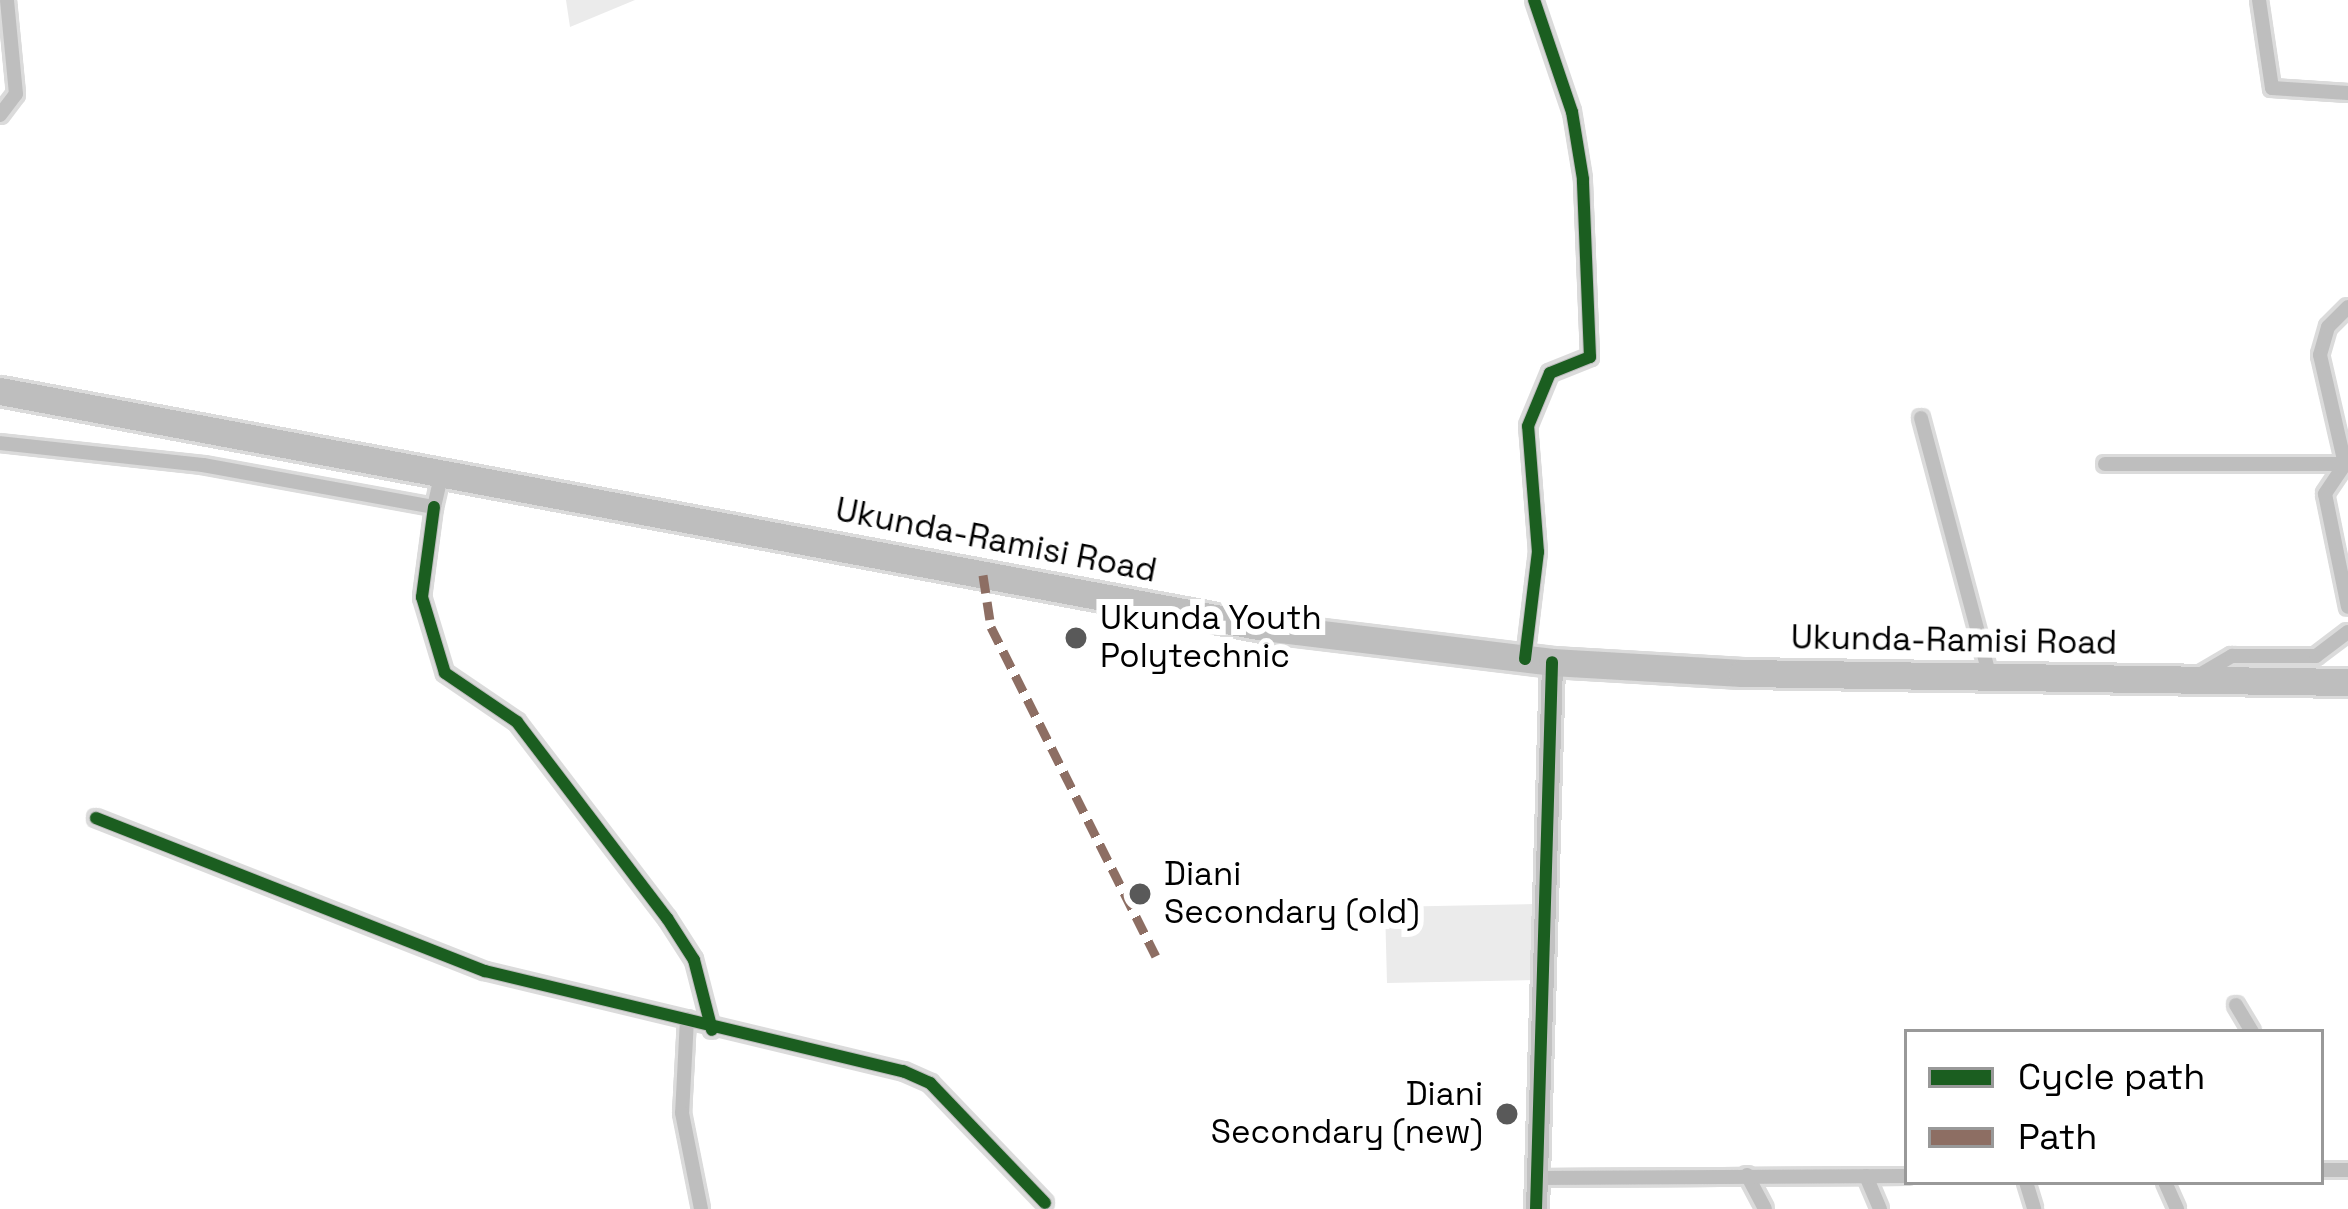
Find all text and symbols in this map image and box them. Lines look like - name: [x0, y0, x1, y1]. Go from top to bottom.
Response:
- street label: Ukunda-Ramisi Road: [832, 490, 1160, 592]
- place label: Ukunda Youth Polytechnic: [1100, 599, 1322, 677]
- street label: Ukunda-Ramisi Road: [1791, 618, 2117, 664]
- marker: Ukunda Youth Polytechnic: [1063, 625, 1089, 651]
- place label: Diani Secondary (old): [1164, 855, 1420, 933]
- marker: Diani Secondary (old): [1127, 881, 1153, 907]
- legend: [1904, 1029, 2324, 1185]
- text: Cycle path: [2018, 1054, 2205, 1100]
- place label: Diani Secondary (new): [1211, 1075, 1483, 1153]
- marker: Diani Secondary (new): [1494, 1101, 1520, 1127]
- text: Path: [2018, 1114, 2097, 1160]

